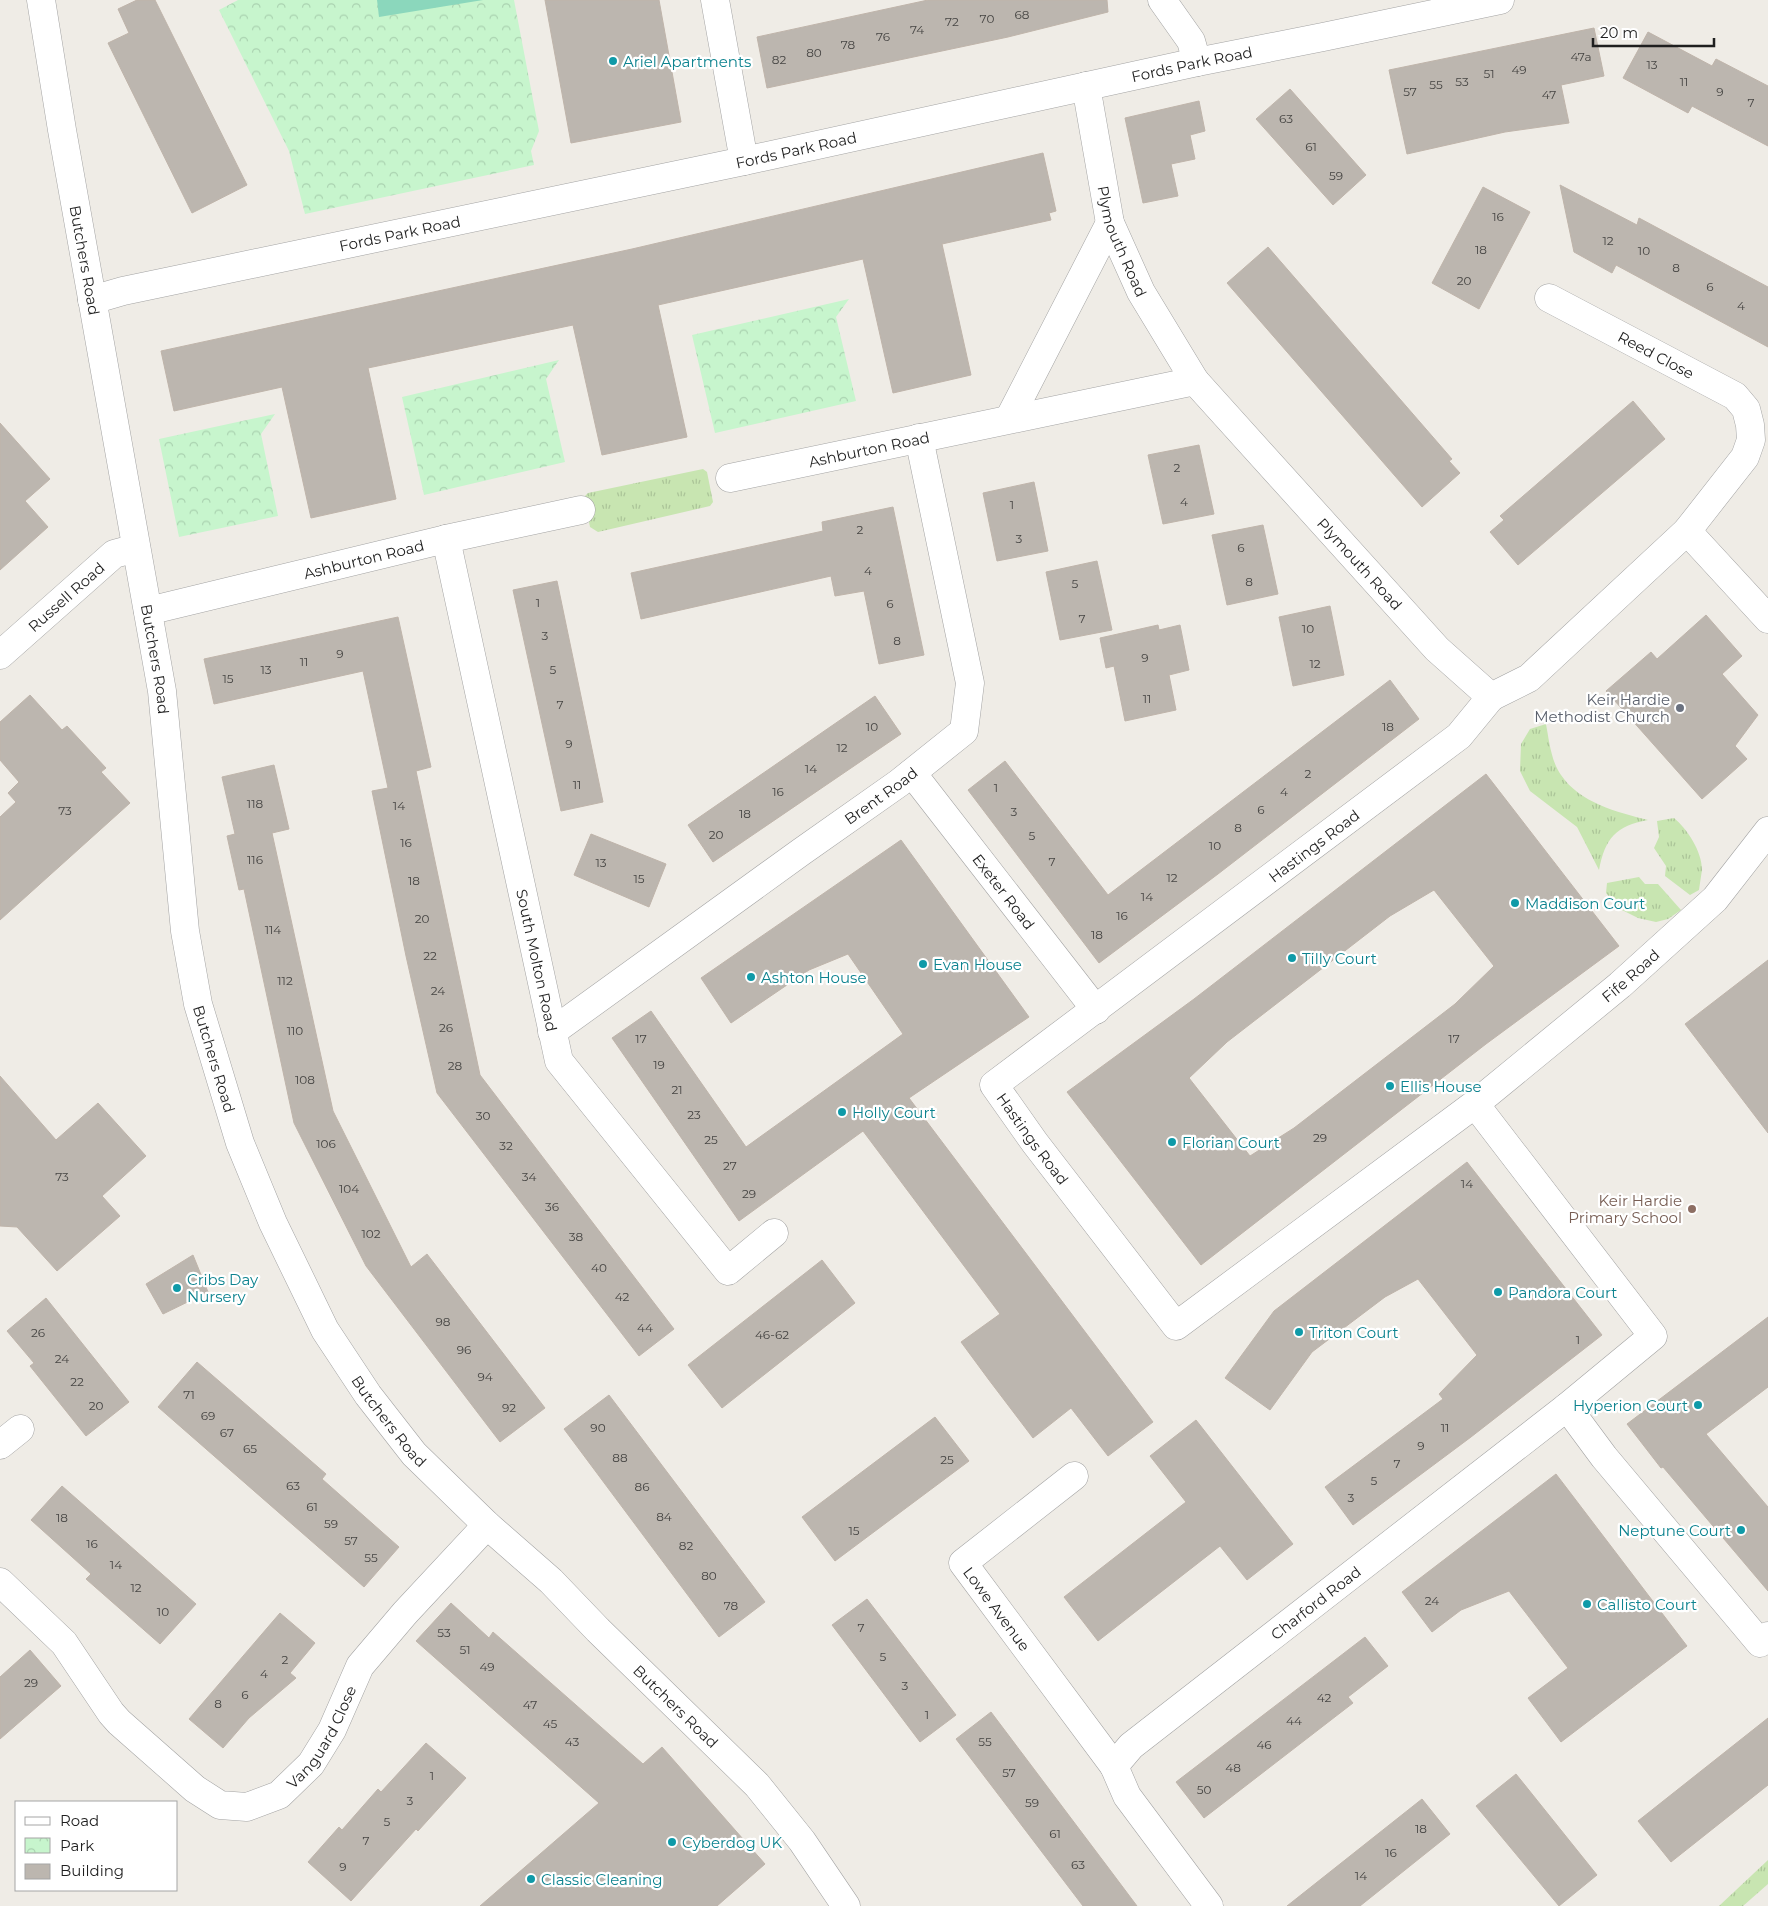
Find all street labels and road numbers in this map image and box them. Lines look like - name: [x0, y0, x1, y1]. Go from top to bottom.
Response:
- street label: Fords Park Road: [1129, 42, 1254, 86]
- street label: Fords Park Road: [734, 127, 858, 172]
- street label: Plymouth Road: [1094, 184, 1151, 300]
- street label: Butchers Road: [66, 204, 104, 317]
- street label: Fords Park Road: [337, 211, 462, 255]
- street label: Reed Close: [1615, 327, 1697, 383]
- street label: Ashburton Road: [807, 427, 931, 471]
- street label: Plymouth Road: [1313, 514, 1406, 614]
- street label: Ashburton Road: [302, 535, 426, 583]
- street label: Russell Road: [24, 558, 108, 636]
- street label: Butchers Road: [137, 603, 174, 715]
- street label: Brent Road: [840, 763, 921, 828]
- street label: Hastings Road: [1265, 806, 1363, 886]
- street label: Exeter Road: [969, 850, 1039, 933]
- street label: South Molton Road: [513, 887, 562, 1033]
- street label: Fife Road: [1598, 945, 1663, 1006]
- street label: Butchers Road: [189, 1003, 240, 1115]
- street label: Hastings Road: [993, 1089, 1073, 1188]
- street label: Butchers Road: [348, 1371, 431, 1471]
- street label: Charford Road: [1267, 1562, 1364, 1644]
- street label: Lowe Avenue: [959, 1563, 1035, 1655]
- street label: Butchers Road: [630, 1660, 723, 1752]
- street label: Vanguard Close: [282, 1683, 360, 1792]

